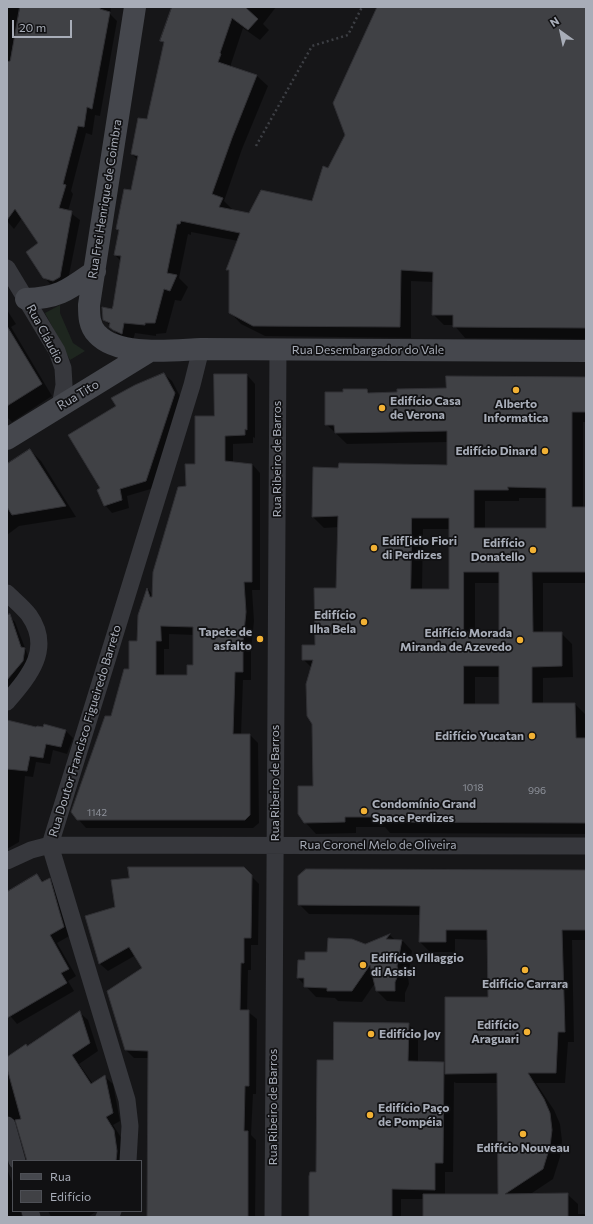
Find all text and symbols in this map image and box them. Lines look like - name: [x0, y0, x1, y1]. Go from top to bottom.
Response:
- scale bar: [14, 12, 74, 38]
- north arrow: [541, 12, 581, 52]
- text: N: [547, 14, 561, 29]
- text: 20 m: [19, 20, 46, 34]
- street label: Rua Frei Henrique de Coimbra: [85, 118, 125, 280]
- street label: Rua Cláudio: [23, 302, 67, 366]
- street label: Rua Desembargador do Vale: [292, 343, 444, 357]
- street label: Rua Tito: [55, 377, 101, 413]
- marker: Alberto Informatica: [511, 385, 521, 395]
- place label: Edifício Casa de Verona: [390, 394, 461, 422]
- place label: Alberto Informatica: [484, 397, 548, 425]
- street label: Rua Ribeiro de Barros: [270, 401, 284, 517]
- marker: Edifício Casa de Verona: [377, 403, 387, 413]
- place label: Edifício Dinard: [455, 444, 537, 458]
- marker: Edifício Dinard: [540, 446, 550, 456]
- place label: Edif[icio Fiori di Perdizes: [382, 534, 457, 562]
- place label: Edifício Donatello: [471, 536, 525, 564]
- marker: Edif[icio Fiori di Perdizes: [369, 543, 379, 553]
- marker: Edifício Donatello: [528, 545, 538, 555]
- place label: Edifício Ilha Bela: [310, 608, 356, 636]
- marker: Edifício Ilha Bela: [359, 617, 369, 627]
- street label: Rua Doutor Francisco Figueiredo Barreto: [46, 623, 124, 839]
- place label: Tapete de asfalto: [198, 625, 252, 653]
- place label: Edifício Morada Miranda de Azevedo: [400, 626, 512, 654]
- marker: Tapete de asfalto: [255, 634, 265, 644]
- marker: Edifício Morada Miranda de Azevedo: [515, 635, 525, 645]
- street label: Rua Ribeiro de Barros: [268, 725, 282, 841]
- place label: Edifício Yucatan: [435, 729, 524, 743]
- marker: Edifício Yucatan: [527, 731, 537, 741]
- house number: 1018: [462, 782, 484, 794]
- house number: 996: [528, 785, 546, 797]
- place label: Condomínio Grand Space Perdizes: [372, 797, 476, 825]
- marker: Condomínio Grand Space Perdizes: [359, 806, 369, 816]
- house number: 1142: [87, 807, 107, 819]
- street label: Rua Coronel Melo de Oliveira: [299, 838, 457, 852]
- place label: Edifício Villaggio di Assisi: [371, 951, 464, 979]
- marker: Edifício Villaggio di Assisi: [358, 960, 368, 970]
- marker: Edifício Carrara: [520, 965, 530, 975]
- place label: Edifício Carrara: [482, 977, 568, 991]
- place label: Edifício Araguari: [471, 1018, 519, 1046]
- place label: Edifício Joy: [379, 1027, 441, 1041]
- marker: Edifício Araguari: [522, 1027, 532, 1037]
- marker: Edifício Joy: [366, 1029, 376, 1039]
- street label: Rua Ribeiro de Barros: [266, 1049, 280, 1165]
- place label: Edifício Paço de Pompéia: [378, 1101, 449, 1129]
- marker: Edifício Paço de Pompéia: [365, 1110, 375, 1120]
- marker: Edifício Nouveau: [518, 1129, 528, 1139]
- place label: Edifício Nouveau: [476, 1141, 570, 1155]
- legend: [12, 1160, 142, 1212]
- text: Rua: [50, 1169, 71, 1183]
- text: Edifício: [50, 1189, 91, 1203]

